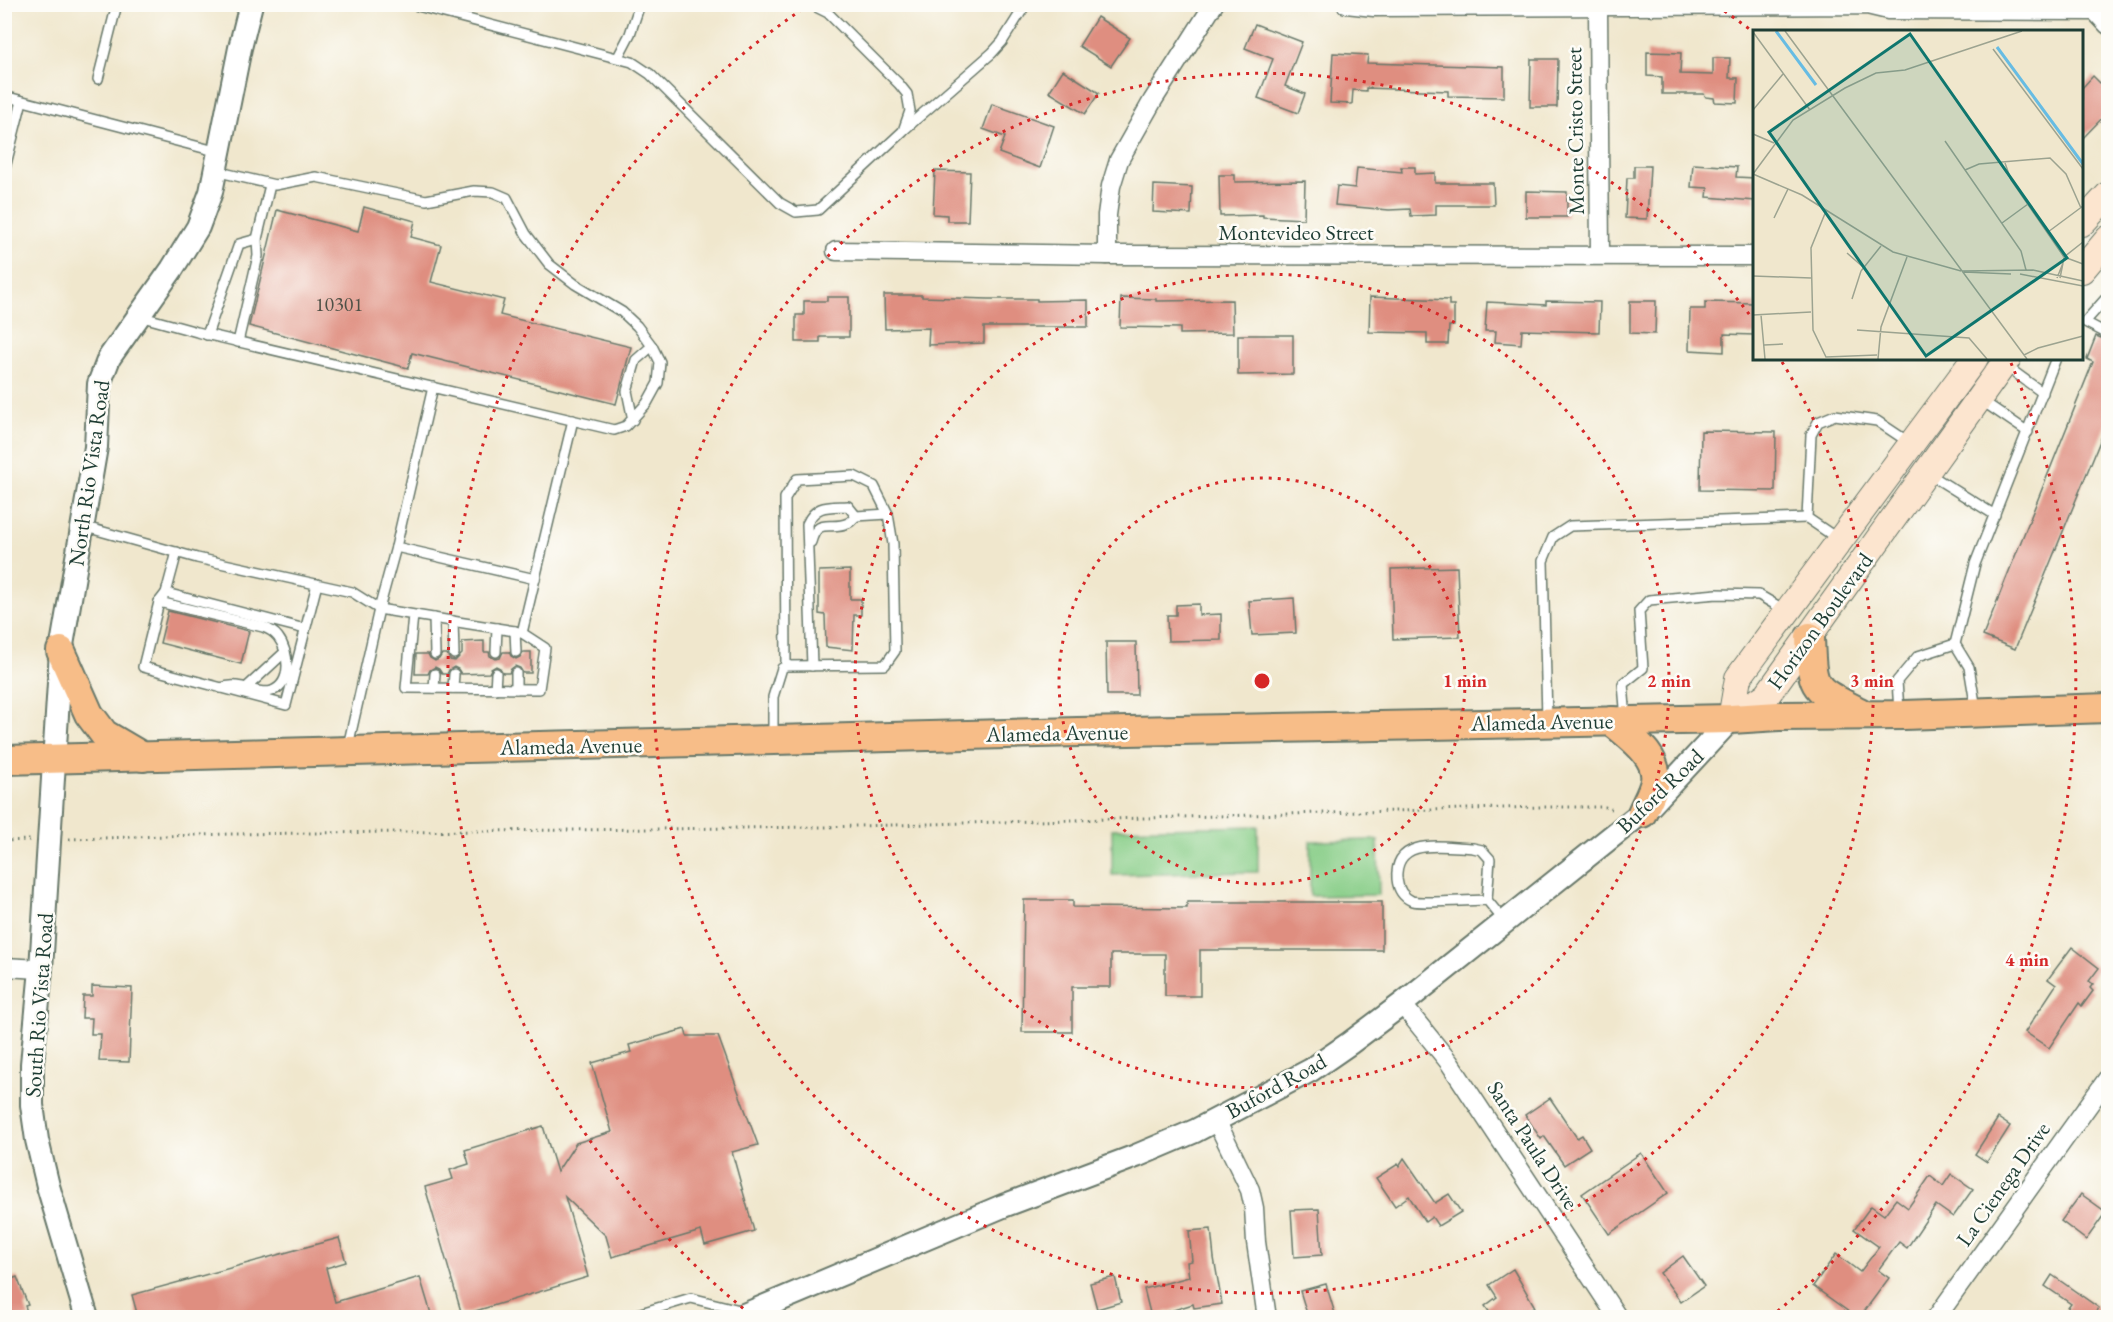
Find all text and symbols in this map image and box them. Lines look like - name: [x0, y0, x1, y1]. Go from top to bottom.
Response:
- inset map: [1753, 30, 2083, 360]
- street label: Monte Cristo Street: [1559, 47, 1591, 215]
- street label: Montevideo Street: [1218, 218, 1374, 247]
- house number: 10301: [315, 291, 363, 317]
- street label: North Rio Vista Road: [62, 377, 117, 568]
- street label: Horizon Boulevard: [1761, 546, 1880, 695]
- text: 1 min: [1443, 669, 1487, 692]
- text: 2 min: [1647, 669, 1691, 692]
- text: 3 min: [1850, 669, 1894, 692]
- centre of rings: [1252, 671, 1272, 691]
- street label: Alameda Avenue: [1470, 706, 1614, 738]
- street label: Alameda Avenue: [985, 717, 1129, 749]
- street label: Alameda Avenue: [499, 730, 643, 762]
- street label: Buford Road: [1610, 741, 1711, 840]
- street label: South Rio Vista Road: [18, 911, 60, 1098]
- text: 4 min: [2005, 948, 2049, 971]
- street label: Buford Road: [1221, 1046, 1332, 1126]
- street label: Santa Paula Drive: [1481, 1075, 1586, 1215]
- street label: La Cienega Drive: [1949, 1116, 2057, 1252]

